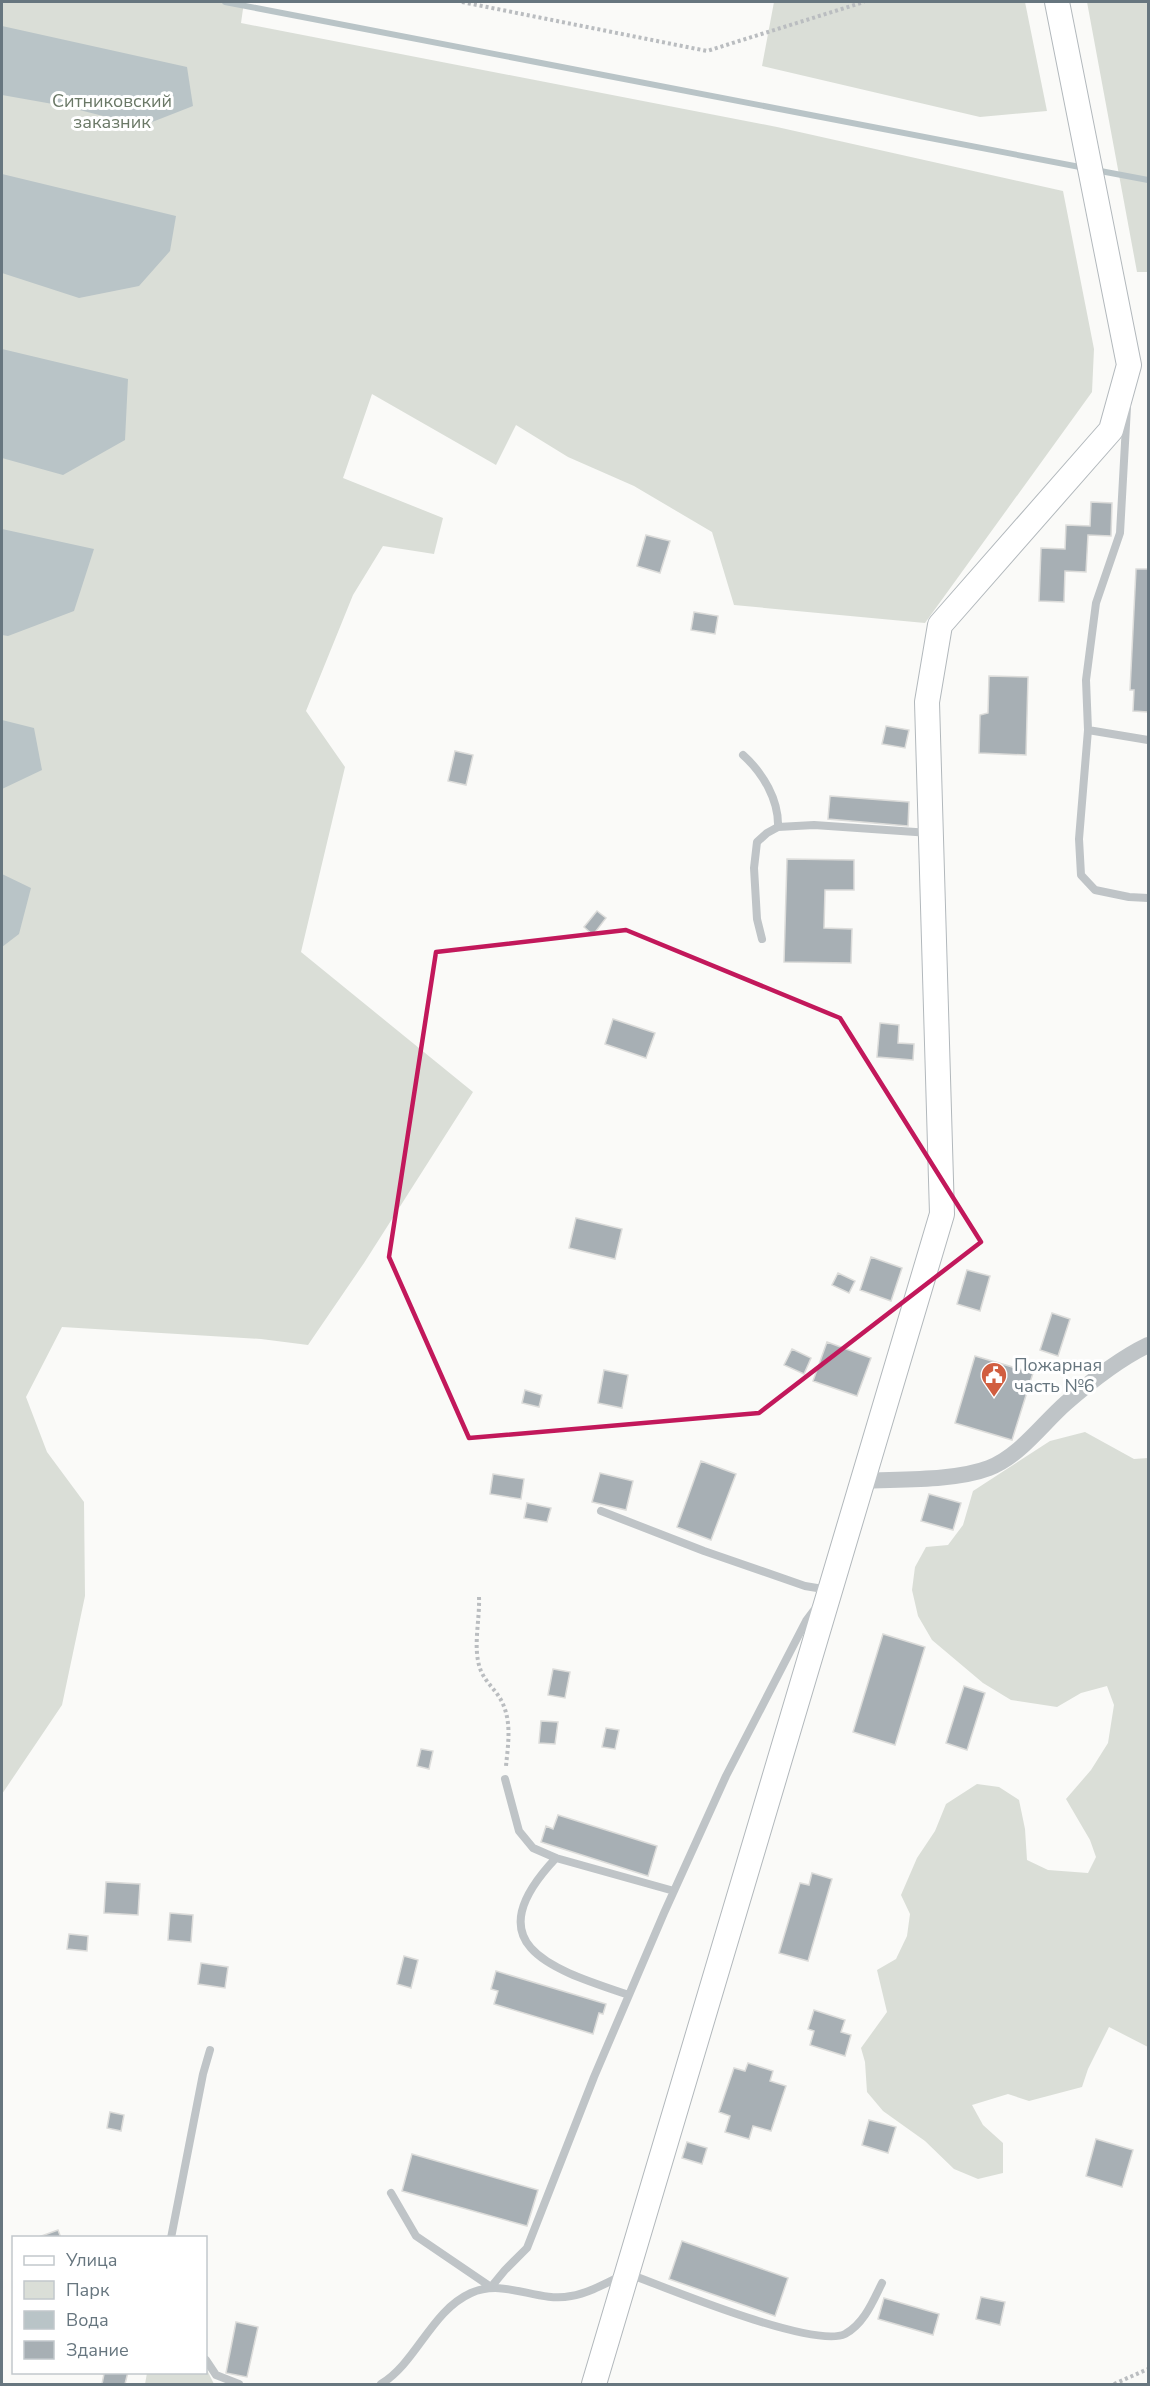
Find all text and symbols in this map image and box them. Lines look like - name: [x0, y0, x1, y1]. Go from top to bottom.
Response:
- park label: Ситниковский заказник: [52, 89, 172, 134]
- place label: Пожарная часть №6: [1014, 1353, 1102, 1398]
- public building icon: Пожарная часть №6: [979, 1360, 1009, 1398]
- legend: [12, 2236, 207, 2374]
- text: Улица: [65, 2248, 117, 2272]
- text: Парк: [66, 2278, 110, 2302]
- text: Вода: [66, 2308, 109, 2332]
- text: Здание: [66, 2338, 129, 2362]

